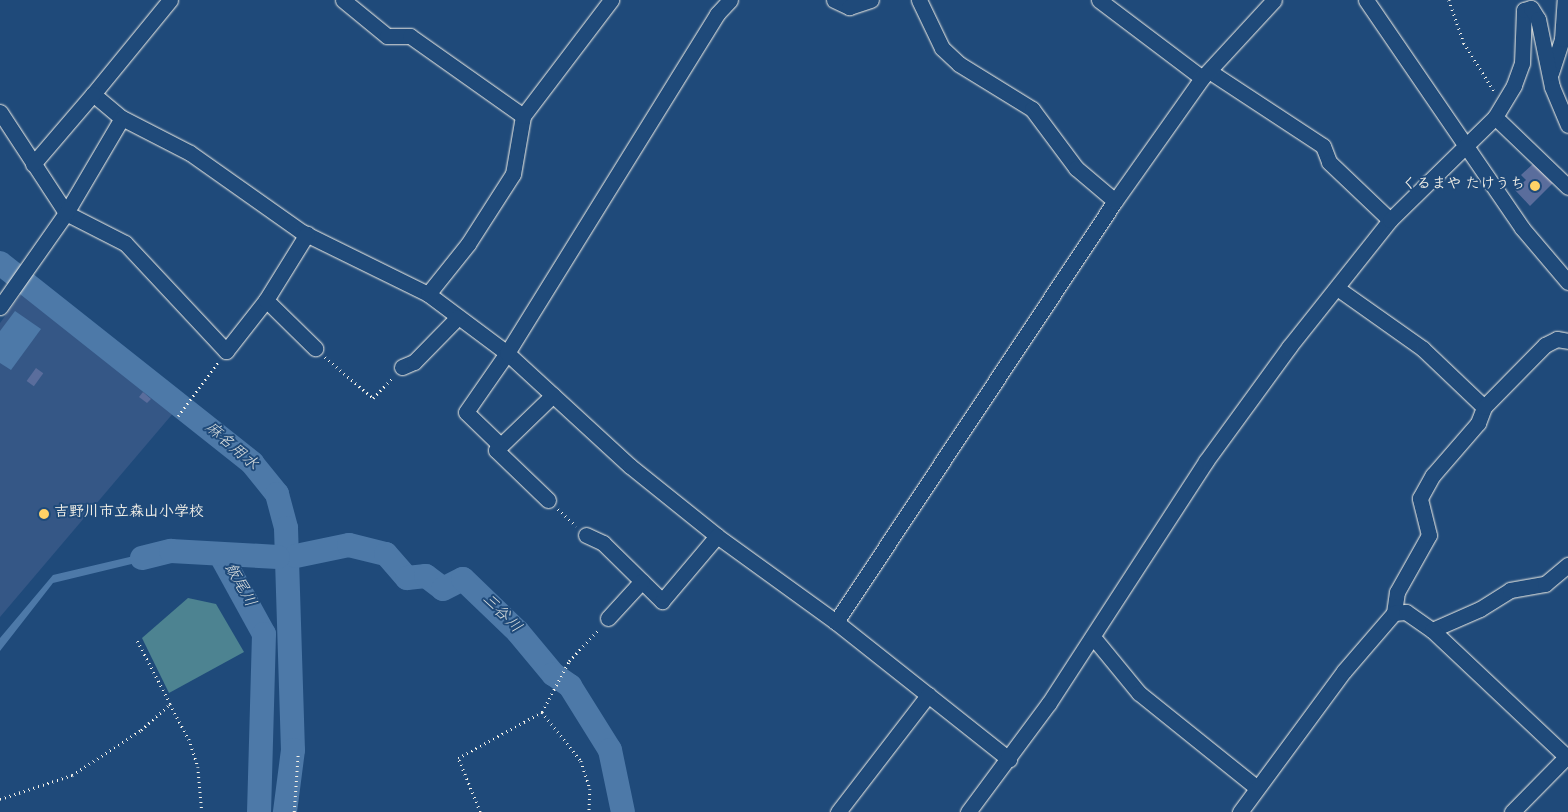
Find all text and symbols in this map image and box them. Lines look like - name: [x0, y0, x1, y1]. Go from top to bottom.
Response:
- place label: くるまや たけうち: [1401, 177, 1525, 195]
- marker: くるまや たけうち: [1529, 180, 1541, 192]
- water label: 麻名用水: [200, 420, 260, 476]
- place label: 吉野川市立森山小学校: [54, 505, 204, 523]
- marker: 吉野川市立森山小学校: [38, 508, 50, 520]
- water label: 飯尾川: [218, 560, 258, 612]
- water label: 三谷川: [476, 591, 524, 639]

